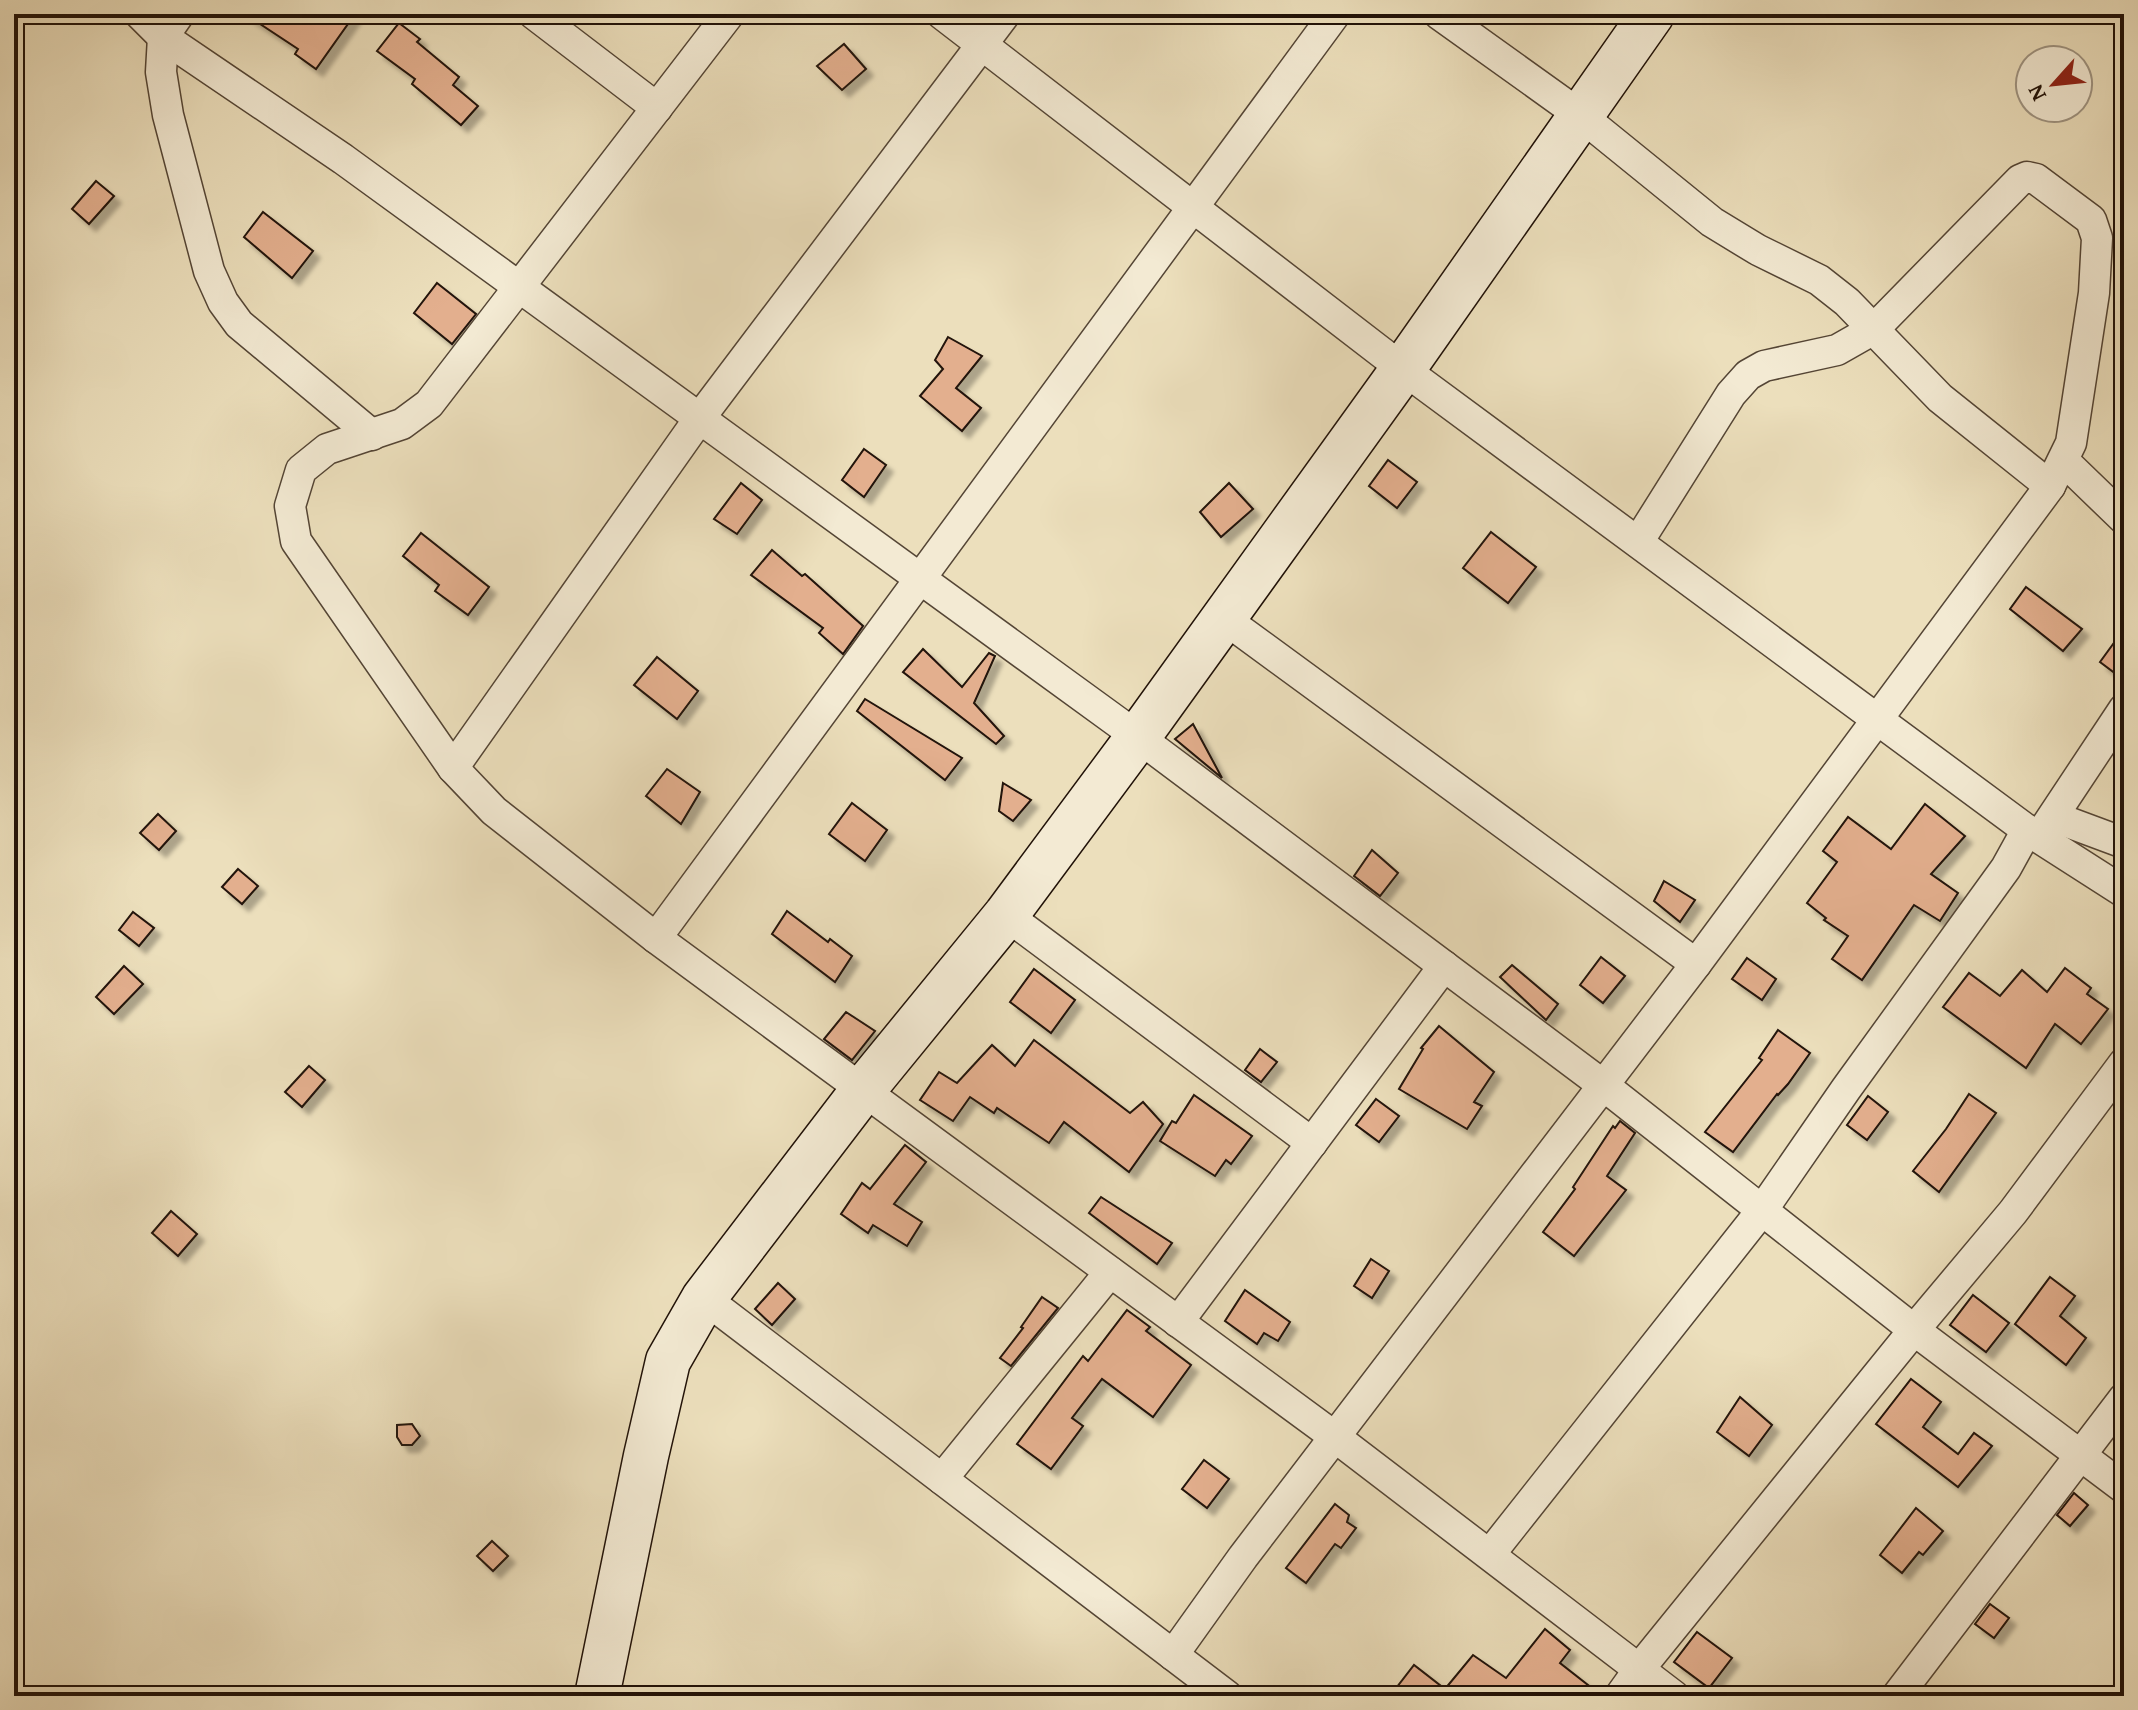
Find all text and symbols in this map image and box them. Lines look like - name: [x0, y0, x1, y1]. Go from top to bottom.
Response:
- north arrow: [2014, 44, 2094, 124]
- text: N: [2018, 79, 2054, 107]

